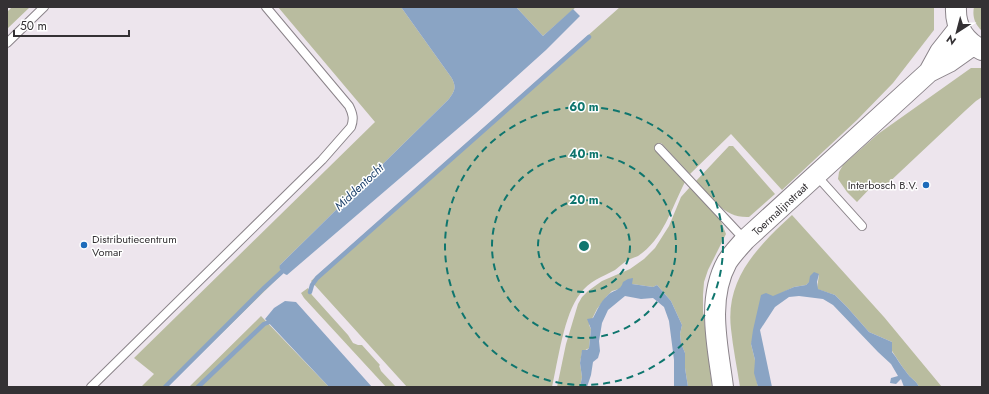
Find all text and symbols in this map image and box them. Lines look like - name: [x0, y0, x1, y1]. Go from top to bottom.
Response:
- scale bar: [14, 12, 129, 38]
- north arrow: [937, 12, 977, 52]
- text: 50 m: [20, 17, 47, 35]
- text: N: [943, 31, 959, 49]
- text: 60 m: [569, 98, 599, 116]
- text: 40 m: [569, 145, 599, 163]
- water label: Middentocht: [330, 159, 388, 215]
- place label: Interbosch B.V.: [848, 177, 918, 193]
- street label: Toermalijnstraat: [748, 179, 812, 239]
- marker: Interbosch B.V.: [921, 180, 931, 190]
- text: 20 m: [569, 191, 599, 209]
- place label: Distributiecentrum Vomar: [92, 231, 177, 260]
- centre of rings: [577, 239, 591, 253]
- marker: Distributiecentrum Vomar: [79, 240, 89, 250]

